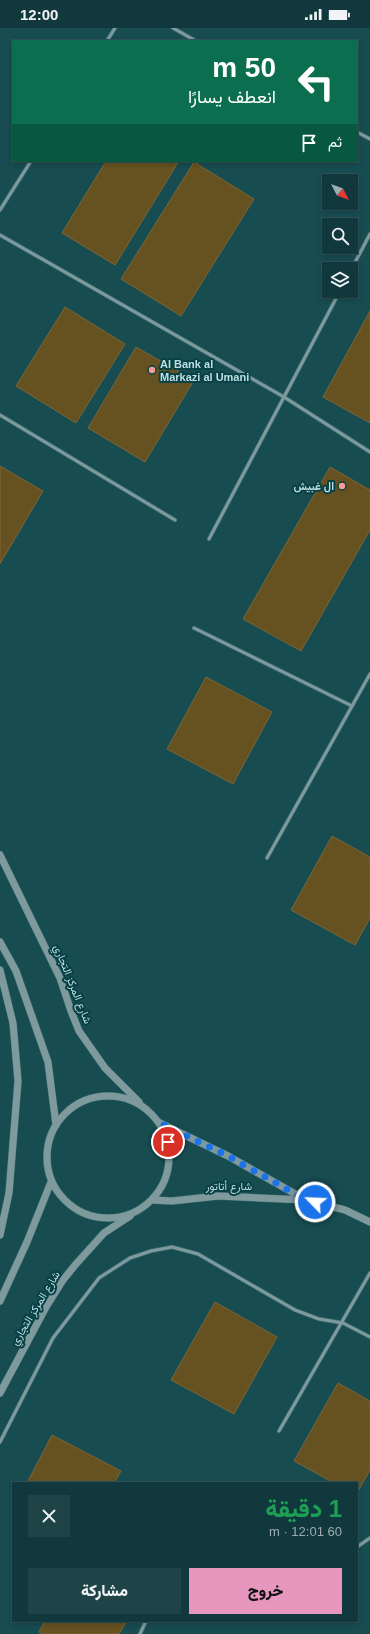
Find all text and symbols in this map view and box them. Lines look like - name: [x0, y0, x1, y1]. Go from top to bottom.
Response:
- text: 12:00: [20, 6, 58, 23]
- text: 50 m: [212, 52, 276, 83]
- icon: left: [290, 56, 342, 108]
- text: انعطف يسارًا: [188, 87, 276, 107]
- icon: arrive: [298, 132, 320, 154]
- text: ثم: [328, 133, 342, 150]
- north arrow: [322, 174, 358, 210]
- map controls: [322, 174, 358, 298]
- button: search: [322, 218, 358, 254]
- button: layers: [322, 262, 358, 298]
- place label: Al Bank al Markazi al Umani: [160, 358, 249, 383]
- marker: Al Bank al Markazi al Umani: [147, 365, 157, 375]
- place label: ال غبيش: [293, 480, 334, 493]
- marker: ال غبيش: [337, 481, 347, 491]
- street label: شارع المركز التجاري: [48, 943, 94, 1027]
- pin: [151, 1125, 185, 1159]
- icon: arrive: [157, 1131, 179, 1153]
- street label: شارع أتاتور: [205, 1180, 252, 1194]
- position arrow: [294, 1181, 336, 1223]
- street label: شارع المركز التجاري: [8, 1269, 65, 1349]
- button: close: [28, 1495, 70, 1537]
- text: 1 دقيقة: [265, 1495, 342, 1522]
- text: 60 m · 12:01: [269, 1524, 342, 1539]
- button: مشاركة: [28, 1568, 181, 1614]
- button: خروج: [189, 1568, 342, 1614]

